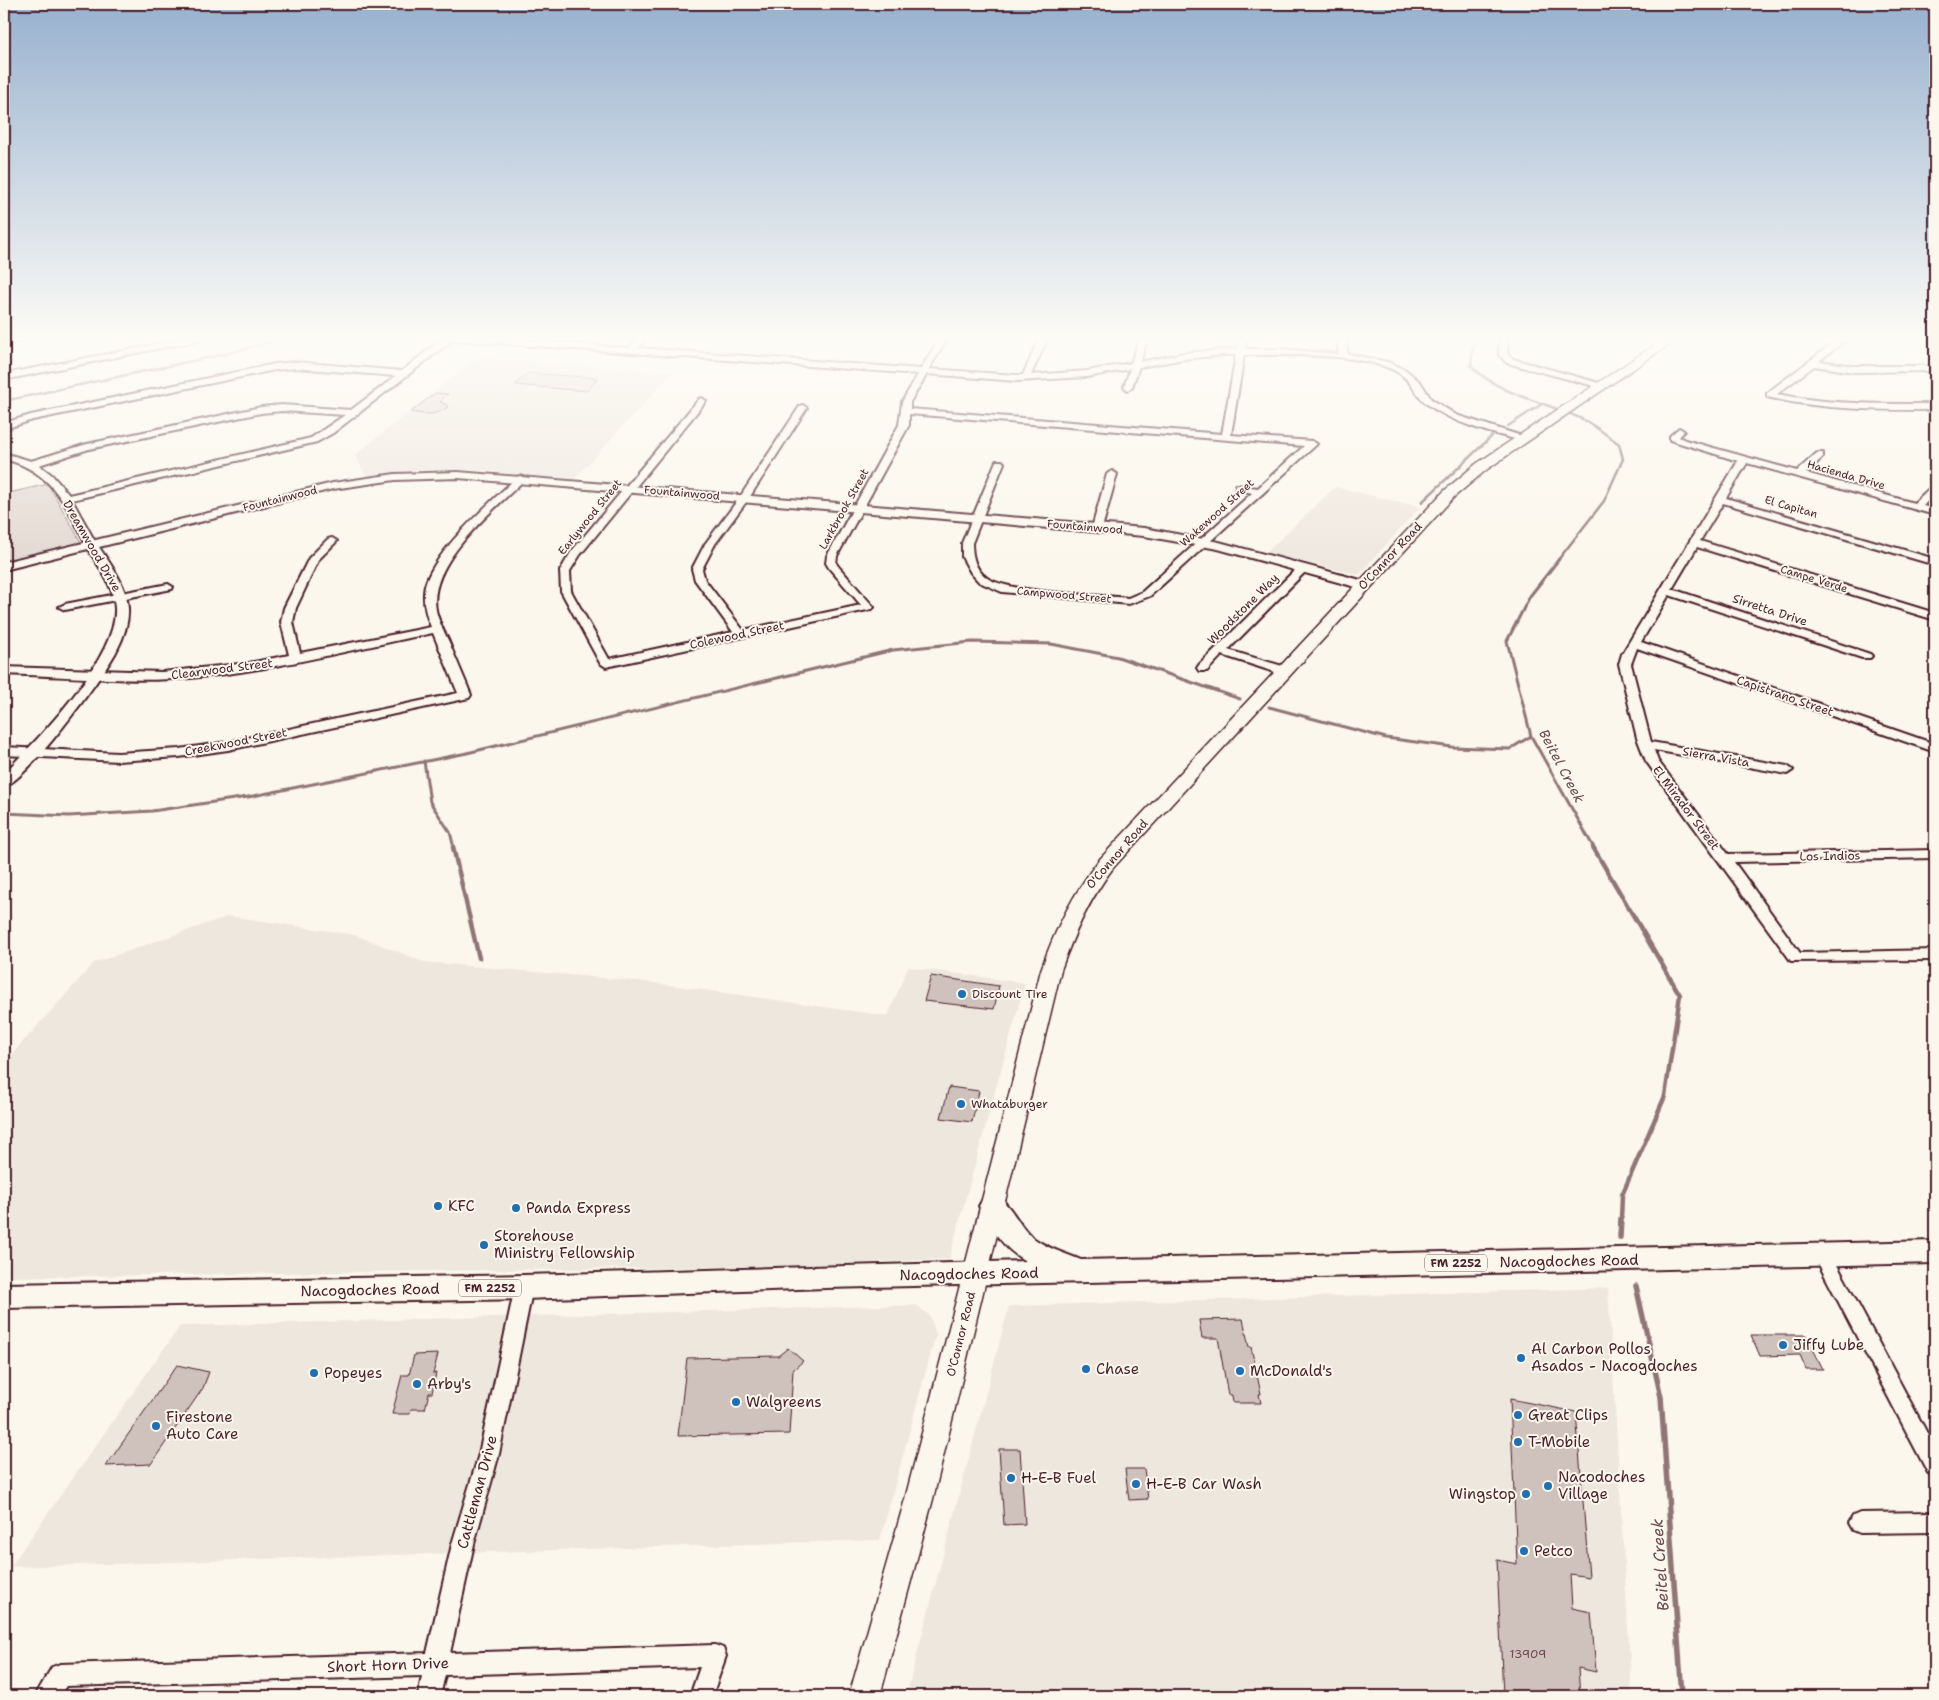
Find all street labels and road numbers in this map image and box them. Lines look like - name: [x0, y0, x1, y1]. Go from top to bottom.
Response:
- street label: Hacienda Drive: [1805, 457, 1887, 493]
- street label: Larkbrook Street: [816, 466, 873, 552]
- street label: Earlywood Street: [555, 476, 625, 558]
- street label: Wakewood Street: [1177, 476, 1257, 550]
- street label: Fountainwood: [644, 482, 721, 504]
- street label: Fountainwood: [241, 483, 319, 515]
- street label: El Capitan: [1763, 492, 1819, 522]
- street label: Dreamwood Drive: [59, 497, 125, 595]
- street label: Fountainwood: [1047, 516, 1124, 538]
- street label: O'Connor Road: [1354, 518, 1426, 593]
- street label: Campe Verde: [1779, 562, 1849, 596]
- street label: Woodstone Way: [1204, 570, 1282, 648]
- street label: Campwood Street: [1016, 583, 1112, 607]
- street label: Sirretta Drive: [1731, 590, 1810, 630]
- street label: Colewood Street: [688, 617, 786, 653]
- street label: Clearwood Street: [170, 655, 274, 683]
- street label: Capistrano Street: [1734, 672, 1836, 720]
- street label: Creekwood Street: [183, 724, 289, 760]
- street label: Sierra Vista: [1681, 743, 1751, 771]
- street label: El Mirador Street: [1649, 763, 1723, 853]
- street label: O'Connor Road: [1082, 816, 1152, 892]
- street label: Los Indios: [1799, 847, 1861, 865]
- street label: Nacogdoches Road: [1499, 1250, 1639, 1272]
- road number: FM 2252: [1425, 1254, 1487, 1272]
- street label: Nacogdoches Road: [899, 1263, 1039, 1285]
- street label: Nacogdoches Road: [300, 1279, 440, 1301]
- road number: FM 2252: [459, 1280, 521, 1296]
- street label: O'Connor Road: [943, 1290, 979, 1378]
- street label: Cattleman Drive: [452, 1433, 502, 1551]
- street label: Short Horn Drive: [327, 1653, 449, 1677]

